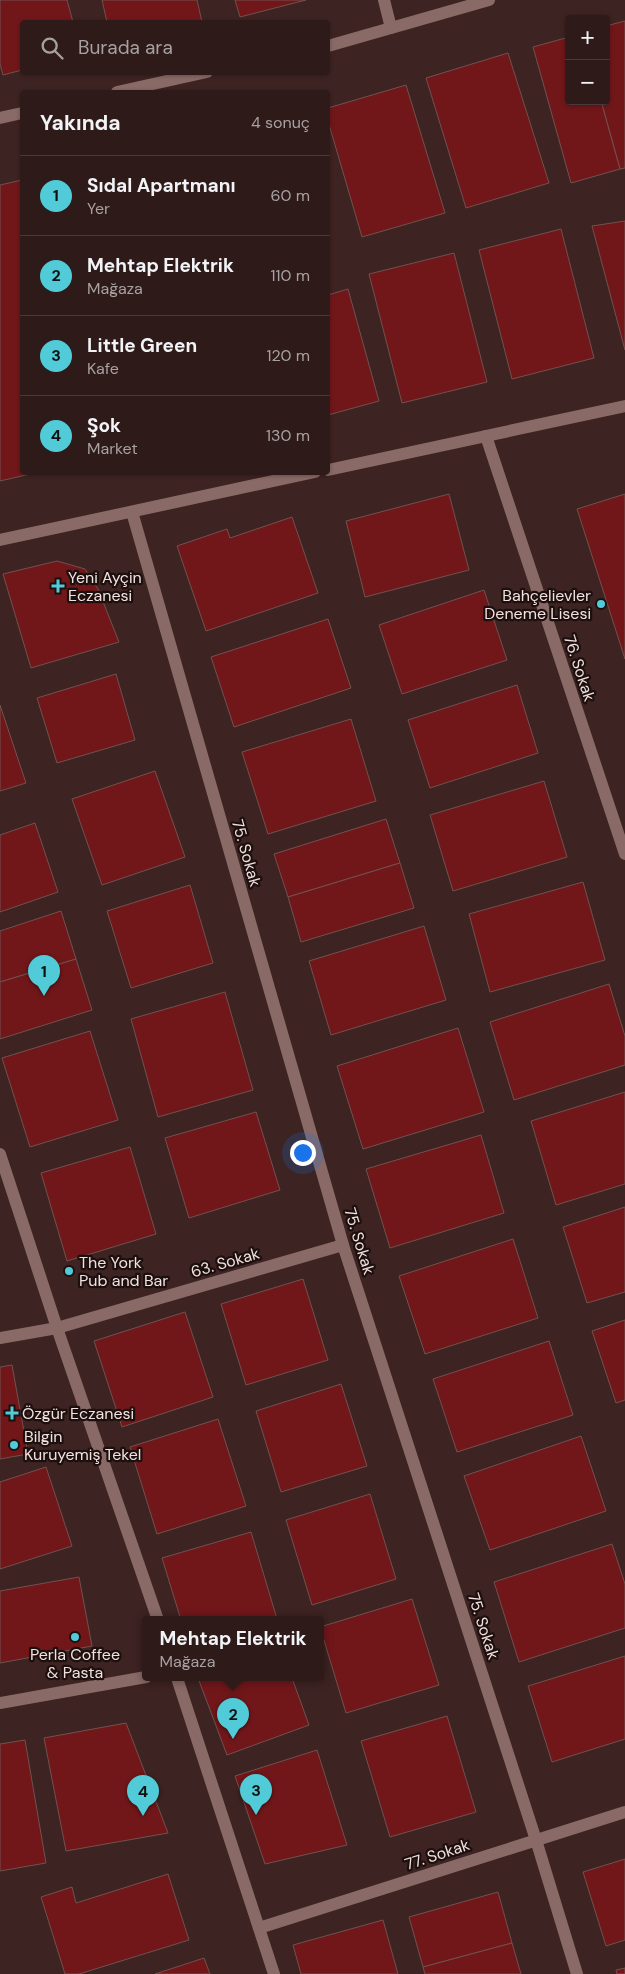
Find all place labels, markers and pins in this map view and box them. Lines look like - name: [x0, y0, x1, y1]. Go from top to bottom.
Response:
- place label: Yeni Ayçin Eczanesi: [68, 567, 142, 606]
- marker: Yeni Ayçin Eczanesi: [52, 580, 64, 592]
- place label: Bahçelievler Deneme Lisesi: [484, 585, 591, 624]
- marker: Bahçelievler Deneme Lisesi: [595, 598, 607, 610]
- pin: 1: [28, 955, 60, 996]
- place label: The York Pub and Bar: [79, 1252, 168, 1291]
- marker: The York Pub and Bar: [63, 1265, 75, 1277]
- place label: Özgür Eczanesi: [22, 1403, 134, 1424]
- marker: Özgür Eczanesi: [6, 1407, 18, 1419]
- place label: Bilgin Kuruyemiş Tekel: [24, 1426, 141, 1465]
- marker: Bilgin Kuruyemiş Tekel: [8, 1439, 20, 1451]
- marker: Perla Coffee & Pasta: [69, 1631, 81, 1643]
- place label: Perla Coffee & Pasta: [30, 1644, 120, 1683]
- pin: 2: [217, 1698, 249, 1739]
- pin: 3: [240, 1774, 272, 1815]
- pin: 4: [127, 1775, 159, 1816]

